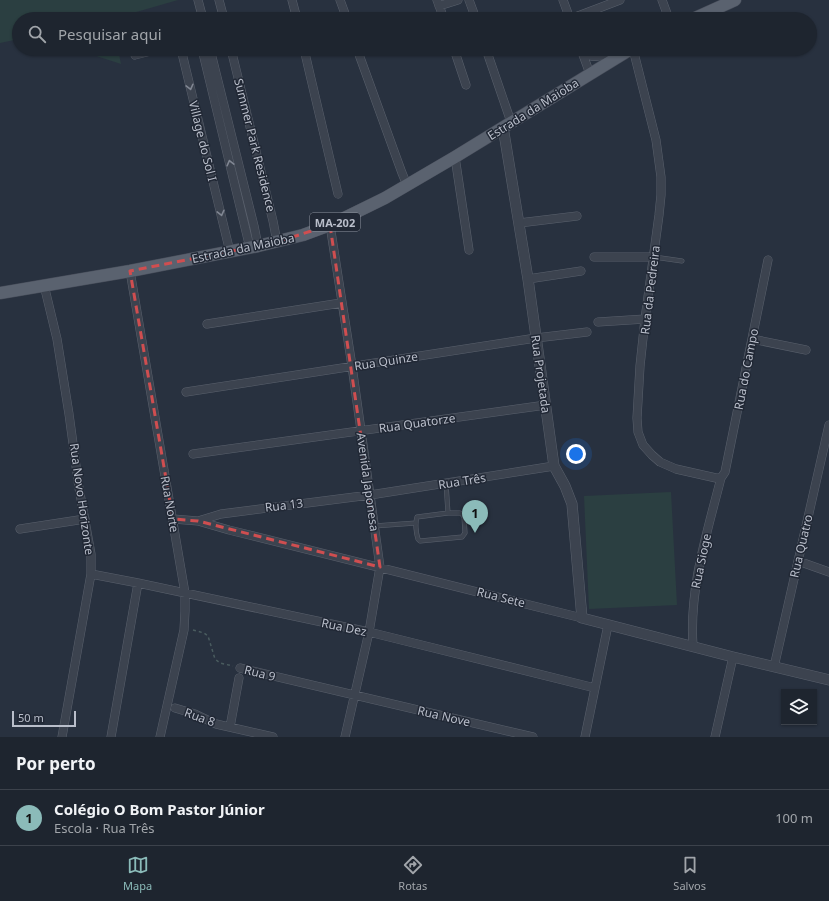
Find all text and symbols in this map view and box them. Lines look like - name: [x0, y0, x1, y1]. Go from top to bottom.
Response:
- search box: [12, 12, 817, 56]
- icon: search: [26, 23, 48, 45]
- text: Pesquisar aqui: [58, 24, 162, 44]
- street label: Estrada da Maioba: [484, 74, 582, 144]
- street label: Summer Park Residence: [230, 77, 280, 214]
- one-way arrow: [186, 84, 194, 90]
- street label: Village do Sol I: [185, 99, 221, 183]
- one-way arrow: [226, 159, 234, 166]
- one-way arrow: [216, 209, 225, 216]
- road number: MA-202: [310, 213, 360, 231]
- street label: Estrada da Maioba: [190, 229, 296, 267]
- street label: Rua da Pedreira: [636, 245, 664, 335]
- street label: Rua do Campo: [730, 327, 762, 411]
- street label: Rua Projetada: [527, 334, 555, 414]
- street label: Rua Quinze: [353, 348, 419, 374]
- street label: Rua Quatorze: [378, 409, 457, 437]
- street label: Avenida Japonesa: [353, 432, 383, 532]
- street label: Rua Novo Horizonte: [66, 442, 98, 556]
- your location: [566, 444, 586, 464]
- street label: Rua Três: [437, 469, 487, 493]
- street label: Rua Norte: [157, 474, 183, 534]
- street label: Rua 13: [264, 494, 304, 516]
- pin: 1: [462, 500, 488, 533]
- street label: Rua Quatro: [785, 513, 817, 579]
- street label: Rua Sioge: [687, 532, 715, 590]
- street label: Rua Sete: [475, 583, 527, 611]
- street label: Rua Dez: [320, 614, 369, 640]
- street label: Rua 9: [243, 661, 278, 685]
- map controls: [781, 689, 817, 725]
- button: layers: [781, 689, 817, 725]
- street label: Rua Nove: [416, 702, 472, 730]
- street label: Rua 8: [182, 704, 218, 730]
- scale bar: [12, 709, 76, 728]
- text: 50 m: [18, 710, 44, 725]
- text: Por perto: [16, 752, 96, 775]
- text: Colégio O Bom Pastor Júnior: [54, 799, 265, 819]
- text: 1: [25, 809, 33, 827]
- text: 100 m: [775, 809, 813, 827]
- text: Escola · Rua Três: [54, 819, 155, 837]
- tab: Mapa: [123, 854, 152, 893]
- tab: Rotas: [398, 854, 427, 893]
- tab: Salvos: [673, 854, 706, 893]

